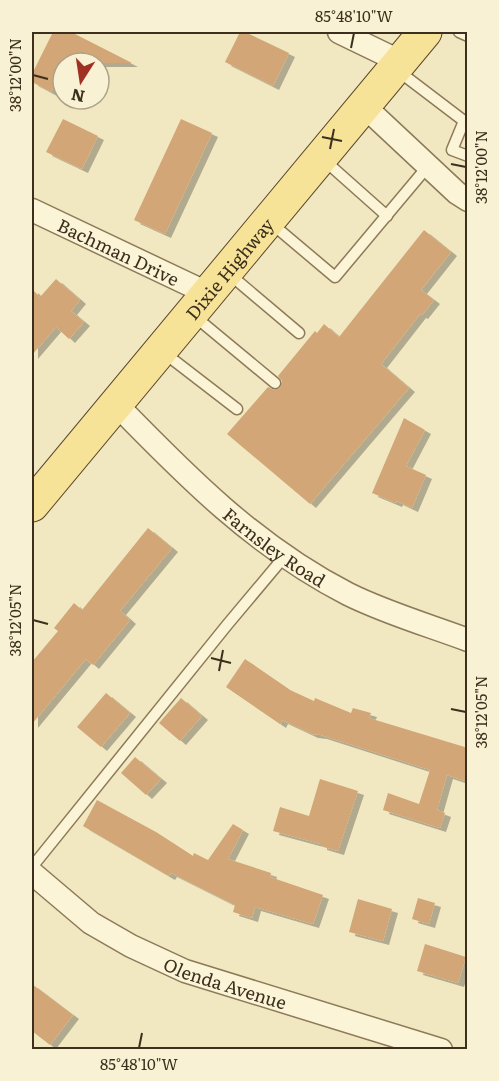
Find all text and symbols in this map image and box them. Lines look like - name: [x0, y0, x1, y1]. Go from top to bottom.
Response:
- text: 85°48'10"W: [315, 4, 394, 27]
- text: 38°12'00"N: [3, 38, 26, 112]
- north arrow: [51, 51, 111, 111]
- text: N: [69, 84, 87, 110]
- text: 38°12'00"N: [469, 130, 492, 204]
- street label: Bachman Drive: [53, 211, 184, 292]
- street label: Dixie Highway: [178, 211, 280, 325]
- street label: Farnsley Road: [218, 500, 331, 593]
- text: 38°12'05"N: [3, 583, 26, 657]
- text: 38°12'05"N: [469, 675, 492, 749]
- street label: Olenda Avenue: [159, 950, 290, 1015]
- text: 85°48'10"W: [100, 1052, 179, 1075]

